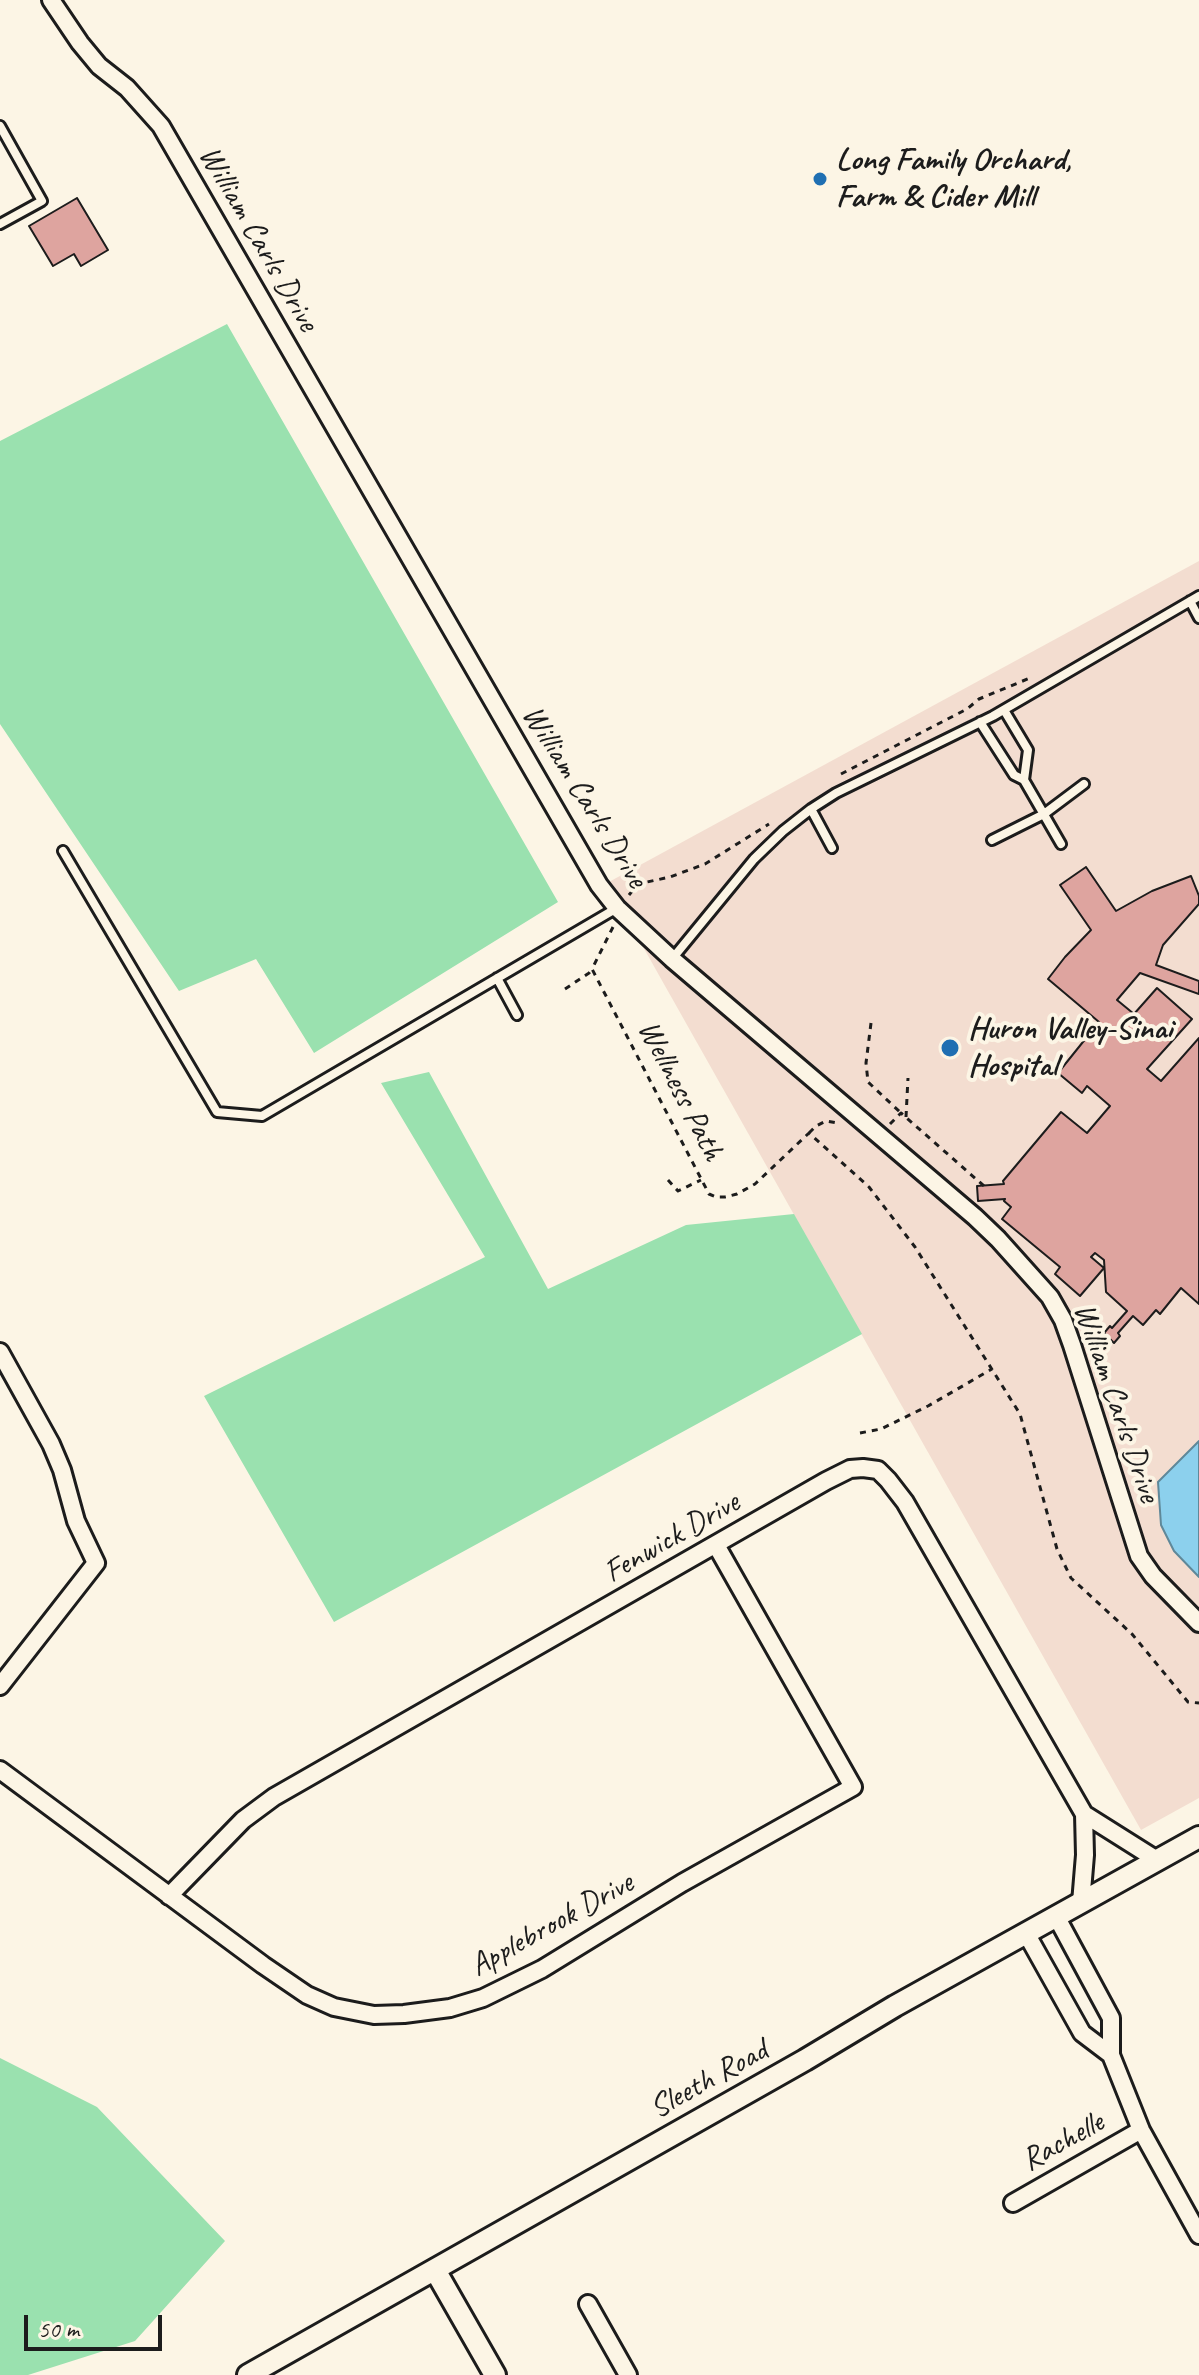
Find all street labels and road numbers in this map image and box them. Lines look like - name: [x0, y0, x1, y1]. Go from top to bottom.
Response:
- street label: William Carls Drive: [189, 139, 327, 339]
- street label: William Carls Drive: [513, 699, 655, 895]
- street label: Wellness Path: [628, 1015, 732, 1167]
- street label: William Carls Drive: [1064, 1299, 1168, 1507]
- street label: Fenwick Drive: [597, 1484, 747, 1592]
- street label: Applebrook Drive: [464, 1864, 640, 1986]
- street label: Sleeth Road: [643, 2032, 775, 2128]
- street label: Rachelle: [1015, 2104, 1111, 2180]

